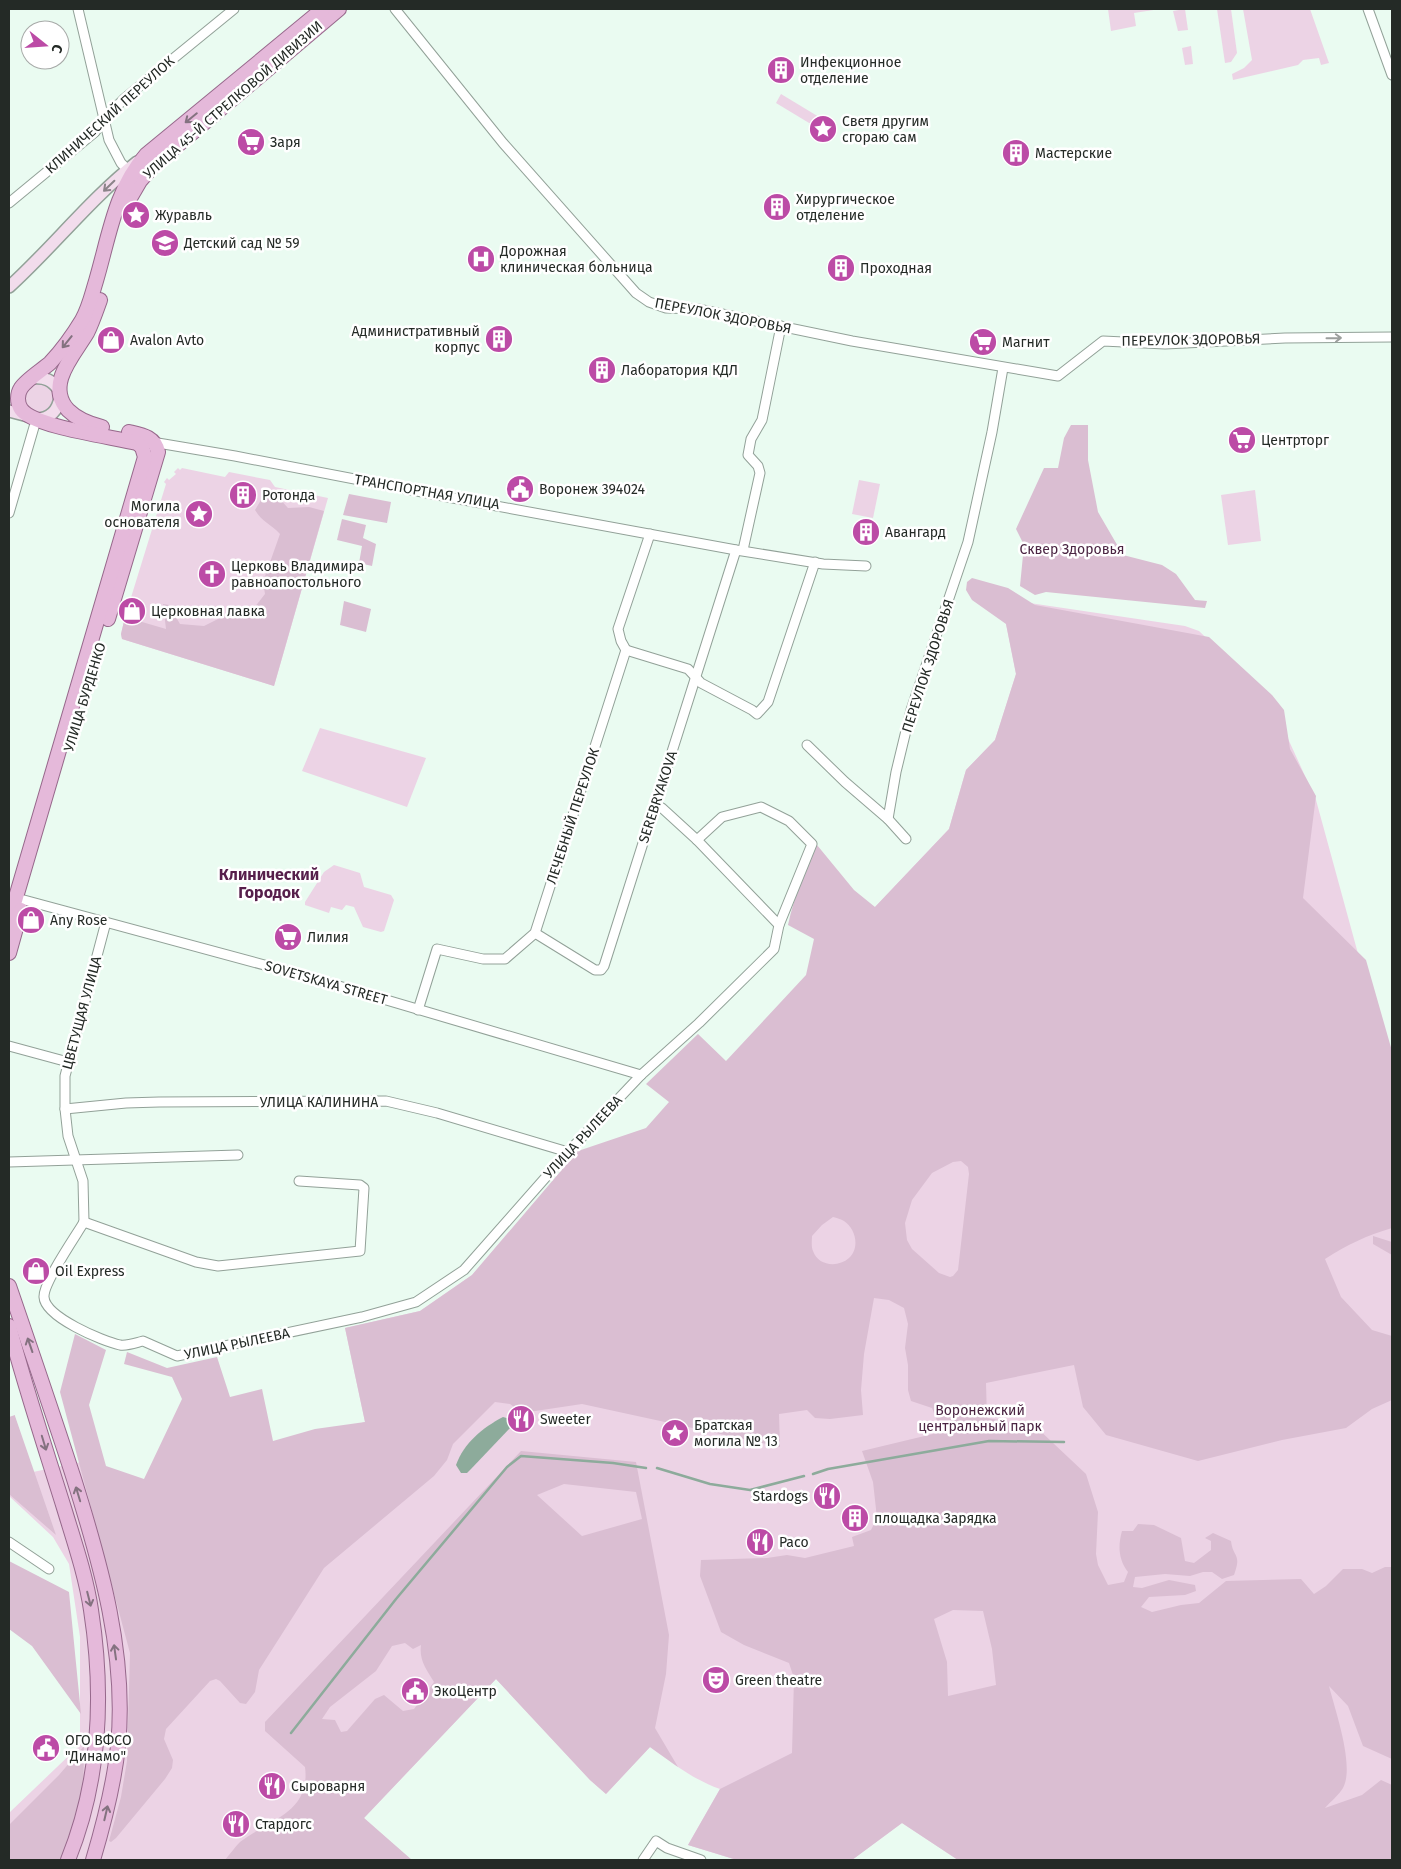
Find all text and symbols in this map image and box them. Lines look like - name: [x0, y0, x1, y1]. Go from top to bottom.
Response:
- street label: УЛИЦА 45-Й СТРЕЛКОВОЙ ДИВИЗИИ: [140, 18, 326, 182]
- north arrow: [20, 20, 70, 70]
- text: С: [48, 42, 66, 55]
- street label: КЛИНИЧЕСКИЙ ПЕРЕУЛОК: [42, 52, 179, 177]
- place label: Инфекционное отделение: [800, 54, 901, 87]
- building icon: Инфекционное отделение: [766, 55, 796, 85]
- one-way arrow: [185, 112, 198, 123]
- place label: Светя другим сгораю сам: [842, 113, 929, 146]
- place icon: Светя другим сгораю сам: [808, 114, 838, 144]
- supermarket icon: Заря: [236, 127, 266, 157]
- place label: Заря: [270, 134, 301, 151]
- building icon: Мастерские: [1001, 138, 1031, 168]
- place label: Мастерские: [1035, 145, 1112, 162]
- one-way arrow: [103, 180, 116, 192]
- place label: Хирургическое отделение: [796, 191, 895, 224]
- building icon: Хирургическое отделение: [762, 192, 792, 222]
- place icon: Журавль: [121, 200, 151, 230]
- place label: Журавль: [155, 207, 212, 224]
- school or university icon: Детский сад № 59: [150, 228, 180, 258]
- place label: Детский сад № 59: [183, 235, 300, 252]
- place label: Дорожная клиническая больница: [499, 243, 653, 276]
- hospital icon: Дорожная клиническая больница: [466, 244, 496, 274]
- building icon: Проходная: [826, 253, 856, 283]
- place label: Проходная: [860, 260, 932, 277]
- street label: ПЕРЕУЛОК ЗДОРОВЬЯ: [653, 294, 793, 338]
- place label: Административный корпус: [352, 323, 480, 356]
- building icon: Административный корпус: [484, 324, 514, 354]
- shop icon: Avalon Avto: [96, 325, 126, 355]
- supermarket icon: Магнит: [968, 327, 998, 357]
- street label: ПЕРЕУЛОК ЗДОРОВЬЯ: [1121, 330, 1261, 350]
- place label: Avalon Avto: [130, 332, 204, 349]
- one-way arrow: [1325, 333, 1341, 342]
- place label: Магнит: [1002, 334, 1050, 351]
- one-way arrow: [61, 336, 72, 349]
- building icon: Лаборатория КДЛ: [587, 355, 617, 385]
- place label: Лаборатория КДЛ: [621, 362, 738, 379]
- supermarket icon: Центрторг: [1227, 425, 1257, 455]
- place label: Центрторг: [1261, 432, 1329, 449]
- street label: ТРАНСПОРТНАЯ УЛИЦА: [353, 471, 501, 513]
- public building icon: Воронеж 394024: [505, 474, 535, 504]
- building icon: Ротонда: [228, 480, 258, 510]
- place label: Воронеж 394024: [539, 481, 645, 498]
- place label: Ротонда: [262, 487, 315, 504]
- place label: Могила основателя: [104, 498, 180, 531]
- place icon: Могила основателя: [184, 499, 214, 529]
- building icon: Авангард: [851, 517, 881, 547]
- place label: Авангард: [885, 524, 946, 541]
- park label: Сквер Здоровья: [1020, 541, 1124, 558]
- place label: Церковь Владимира равноапостольного: [231, 558, 364, 591]
- church icon: Церковь Владимира равноапостольного: [197, 559, 227, 589]
- shop icon: Церковная лавка: [117, 596, 147, 626]
- street label: ПЕРЕУЛОК ЗДОРОВЬЯ: [898, 597, 958, 735]
- place label: Церковная лавка: [151, 603, 265, 620]
- street label: УЛИЦА БУРДЕНКО: [60, 640, 110, 754]
- street label: ЛЕЧЕБНЫЙ ПЕРЕУЛОК: [543, 745, 603, 886]
- street label: SEREBRYAKOVA: [635, 749, 681, 845]
- district label: Клинический Городок: [219, 865, 319, 902]
- shop icon: Any Rose: [16, 905, 46, 935]
- place label: Any Rose: [50, 912, 107, 929]
- supermarket icon: Лилия: [273, 922, 303, 952]
- place label: Лилия: [307, 929, 349, 946]
- street label: ЦВЕТУЩАЯ УЛИЦА: [59, 954, 105, 1072]
- street label: SOVETSKAYA STREET: [263, 957, 390, 1009]
- street label: УЛИЦА РЫЛЕЕВА: [540, 1092, 626, 1182]
- street label: УЛИЦА КАЛИНИНА: [260, 1094, 378, 1111]
- shop icon: Oil Express: [21, 1256, 51, 1286]
- place label: Oil Express: [55, 1263, 125, 1280]
- street label: УЛИЦА РЫЛЕЕВА: [183, 1325, 291, 1363]
- one-way arrow: [24, 1338, 34, 1354]
- park label: Воронежский центральный парк: [918, 1402, 1042, 1435]
- restaurant icon: Sweeter: [506, 1404, 536, 1434]
- place label: Sweeter: [540, 1411, 591, 1428]
- place label: Братская могила № 13: [694, 1417, 778, 1450]
- place icon: Братская могила № 13: [660, 1418, 690, 1448]
- one-way arrow: [39, 1434, 49, 1450]
- restaurant icon: Stardogs: [812, 1481, 842, 1511]
- one-way arrow: [73, 1487, 83, 1503]
- place label: Stardogs: [753, 1488, 808, 1505]
- building icon: площадка Зарядка: [840, 1503, 870, 1533]
- place label: площадка Зарядка: [874, 1510, 997, 1527]
- restaurant icon: Paco: [745, 1527, 775, 1557]
- place label: Paco: [779, 1534, 809, 1551]
- one-way arrow: [85, 1590, 94, 1606]
- one-way arrow: [110, 1644, 120, 1660]
- theatre icon: Green theatre: [701, 1665, 731, 1695]
- place label: Green theatre: [735, 1672, 822, 1689]
- public building icon: ЭкоЦентр: [400, 1676, 430, 1706]
- place label: ЭкоЦентр: [434, 1683, 497, 1700]
- place label: ОГО ВФСО "Динамо": [65, 1732, 132, 1765]
- public building icon: ОГО ВФСО "Динамо": [31, 1733, 61, 1763]
- restaurant icon: Сыроварня: [257, 1771, 287, 1801]
- place label: Сыроварня: [291, 1778, 365, 1795]
- one-way arrow: [102, 1806, 111, 1822]
- restaurant icon: Стардогс: [221, 1809, 251, 1839]
- place label: Стардогс: [255, 1816, 312, 1833]

